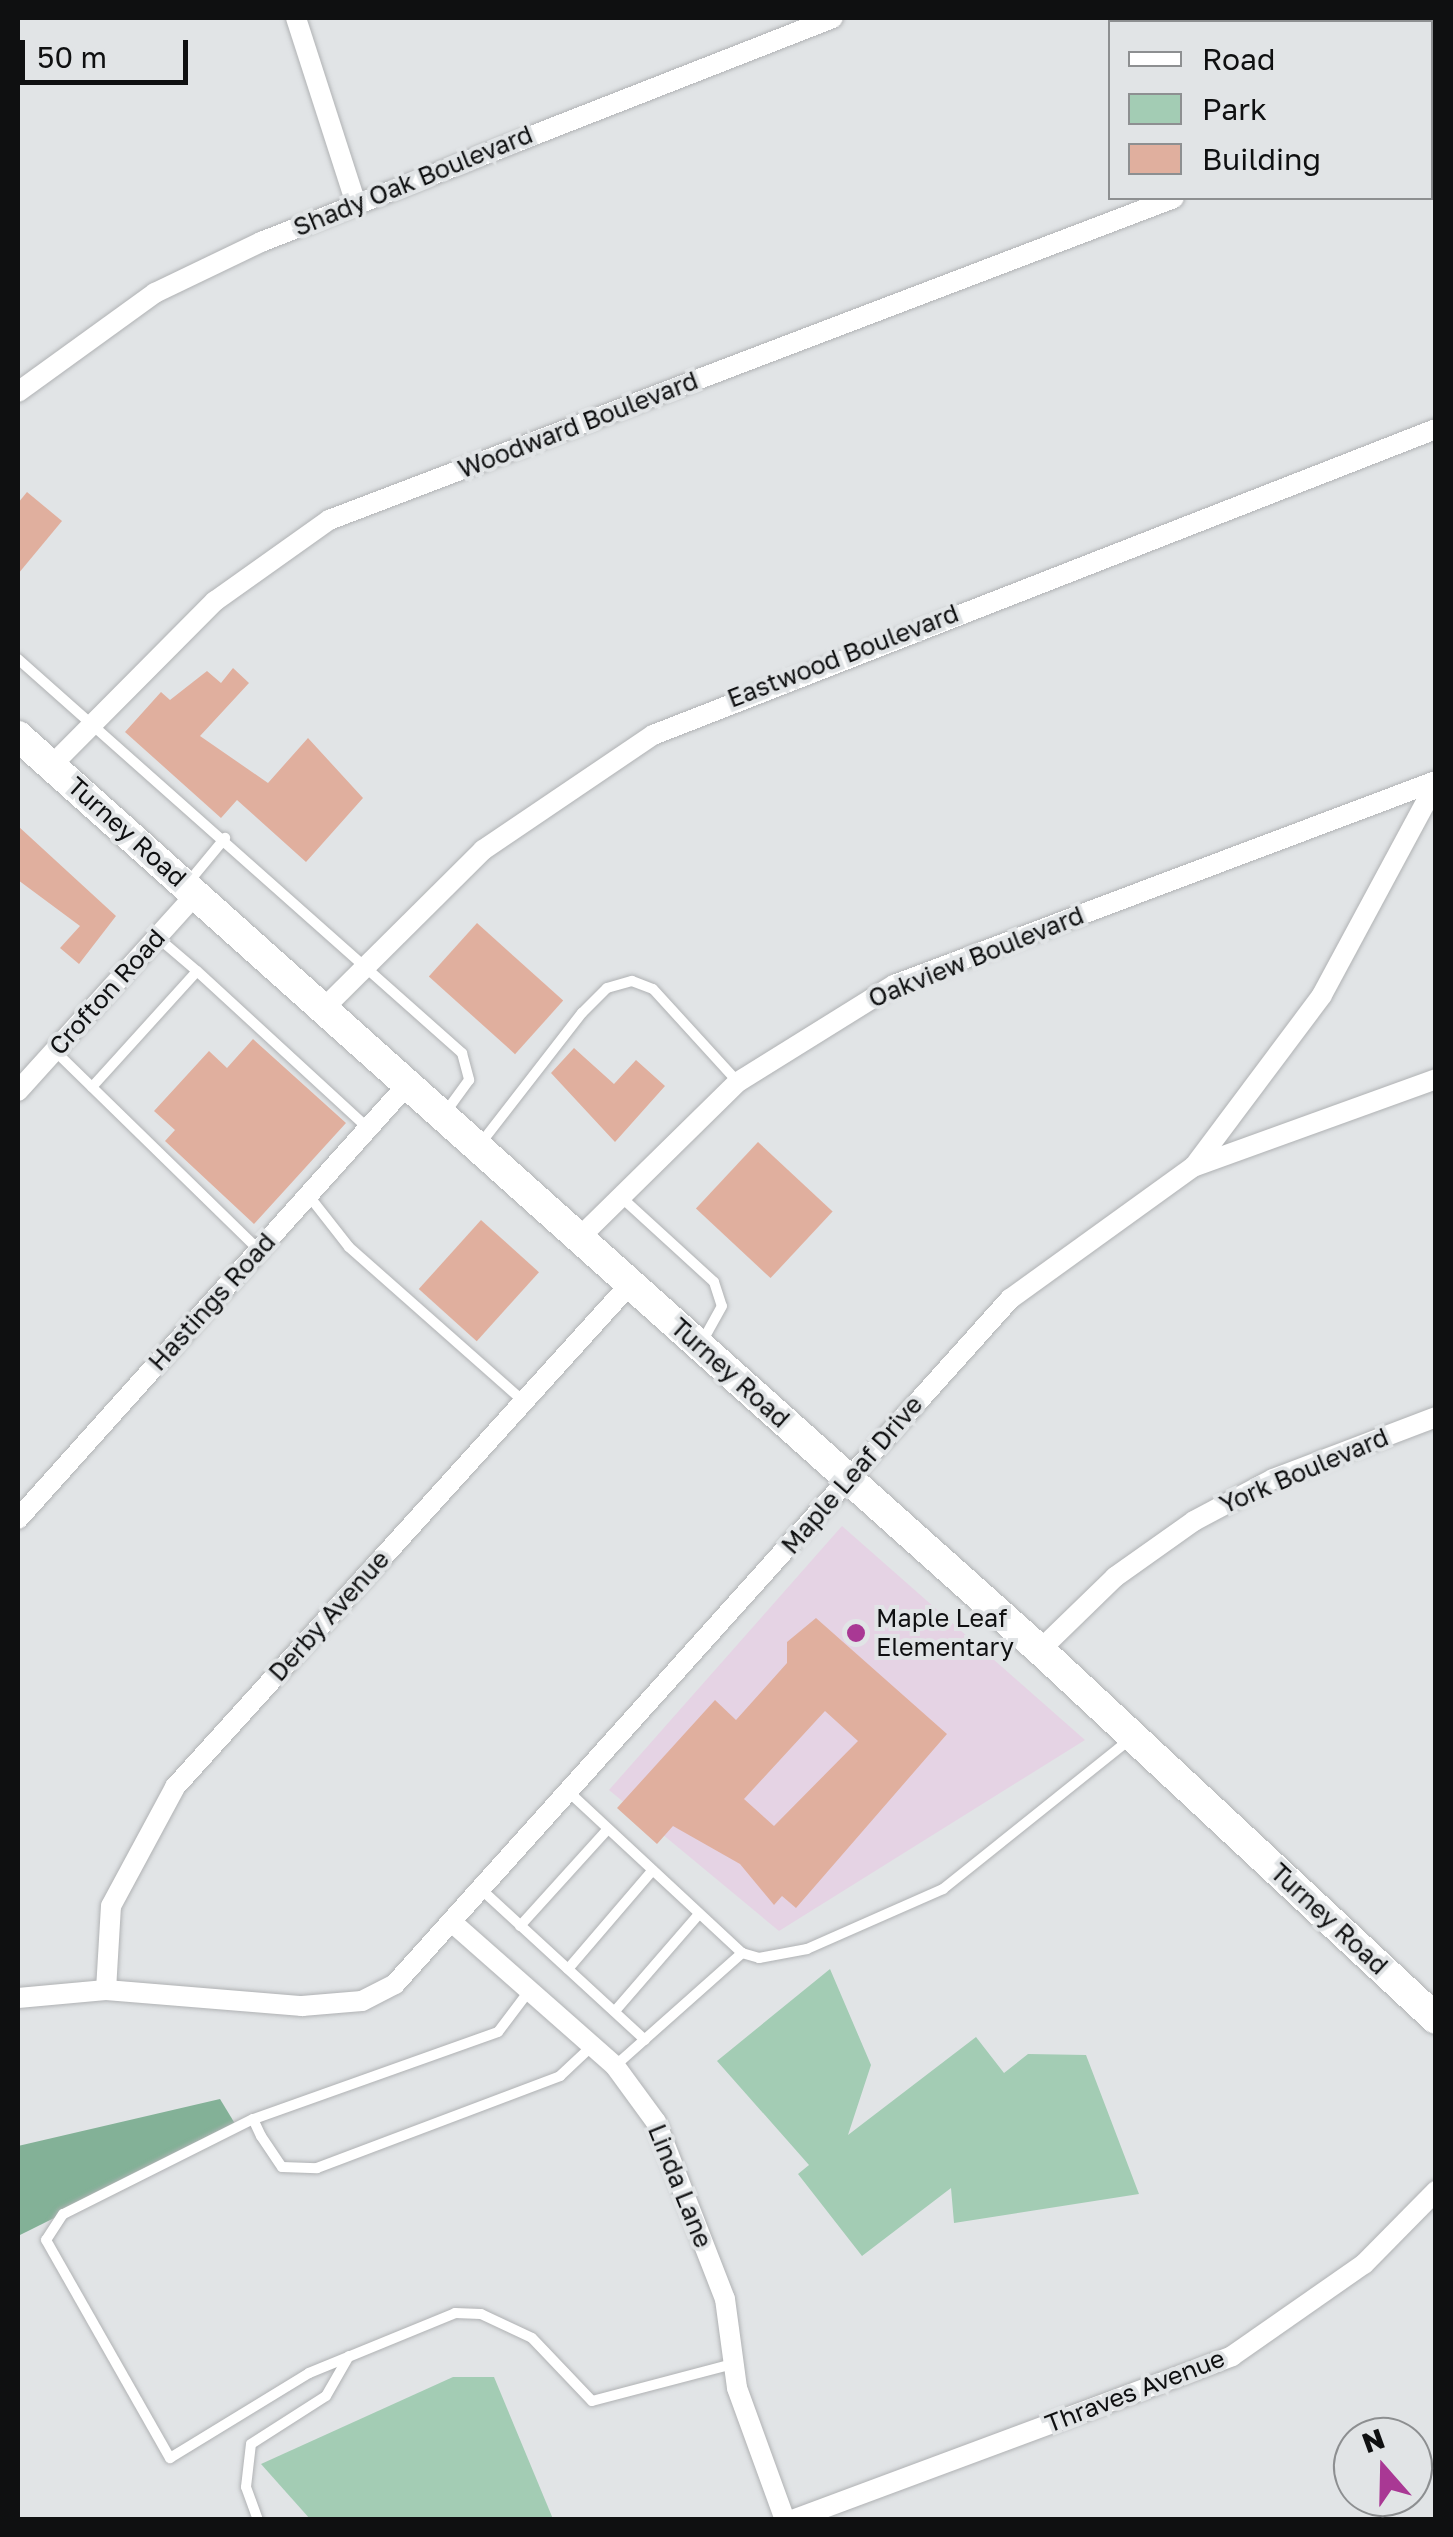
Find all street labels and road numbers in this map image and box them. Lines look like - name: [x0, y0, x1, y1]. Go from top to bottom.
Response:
- street label: Shady Oak Boulevard: [289, 119, 537, 243]
- street label: Woodward Boulevard: [454, 365, 702, 485]
- street label: Eastwood Boulevard: [723, 598, 963, 714]
- street label: Turney Road: [62, 771, 192, 893]
- street label: Oakview Boulevard: [864, 900, 1088, 1014]
- street label: Crofton Road: [43, 923, 171, 1061]
- street label: Hastings Road: [142, 1227, 282, 1377]
- street label: Turney Road: [665, 1312, 795, 1434]
- street label: Maple Leaf Drive: [775, 1390, 929, 1560]
- street label: York Boulevard: [1215, 1422, 1393, 1520]
- street label: Derby Avenue: [263, 1545, 395, 1687]
- street label: Turney Road: [1264, 1857, 1394, 1981]
- street label: Linda Lane: [642, 2120, 718, 2252]
- street label: Thraves Avenue: [1041, 2343, 1229, 2439]

